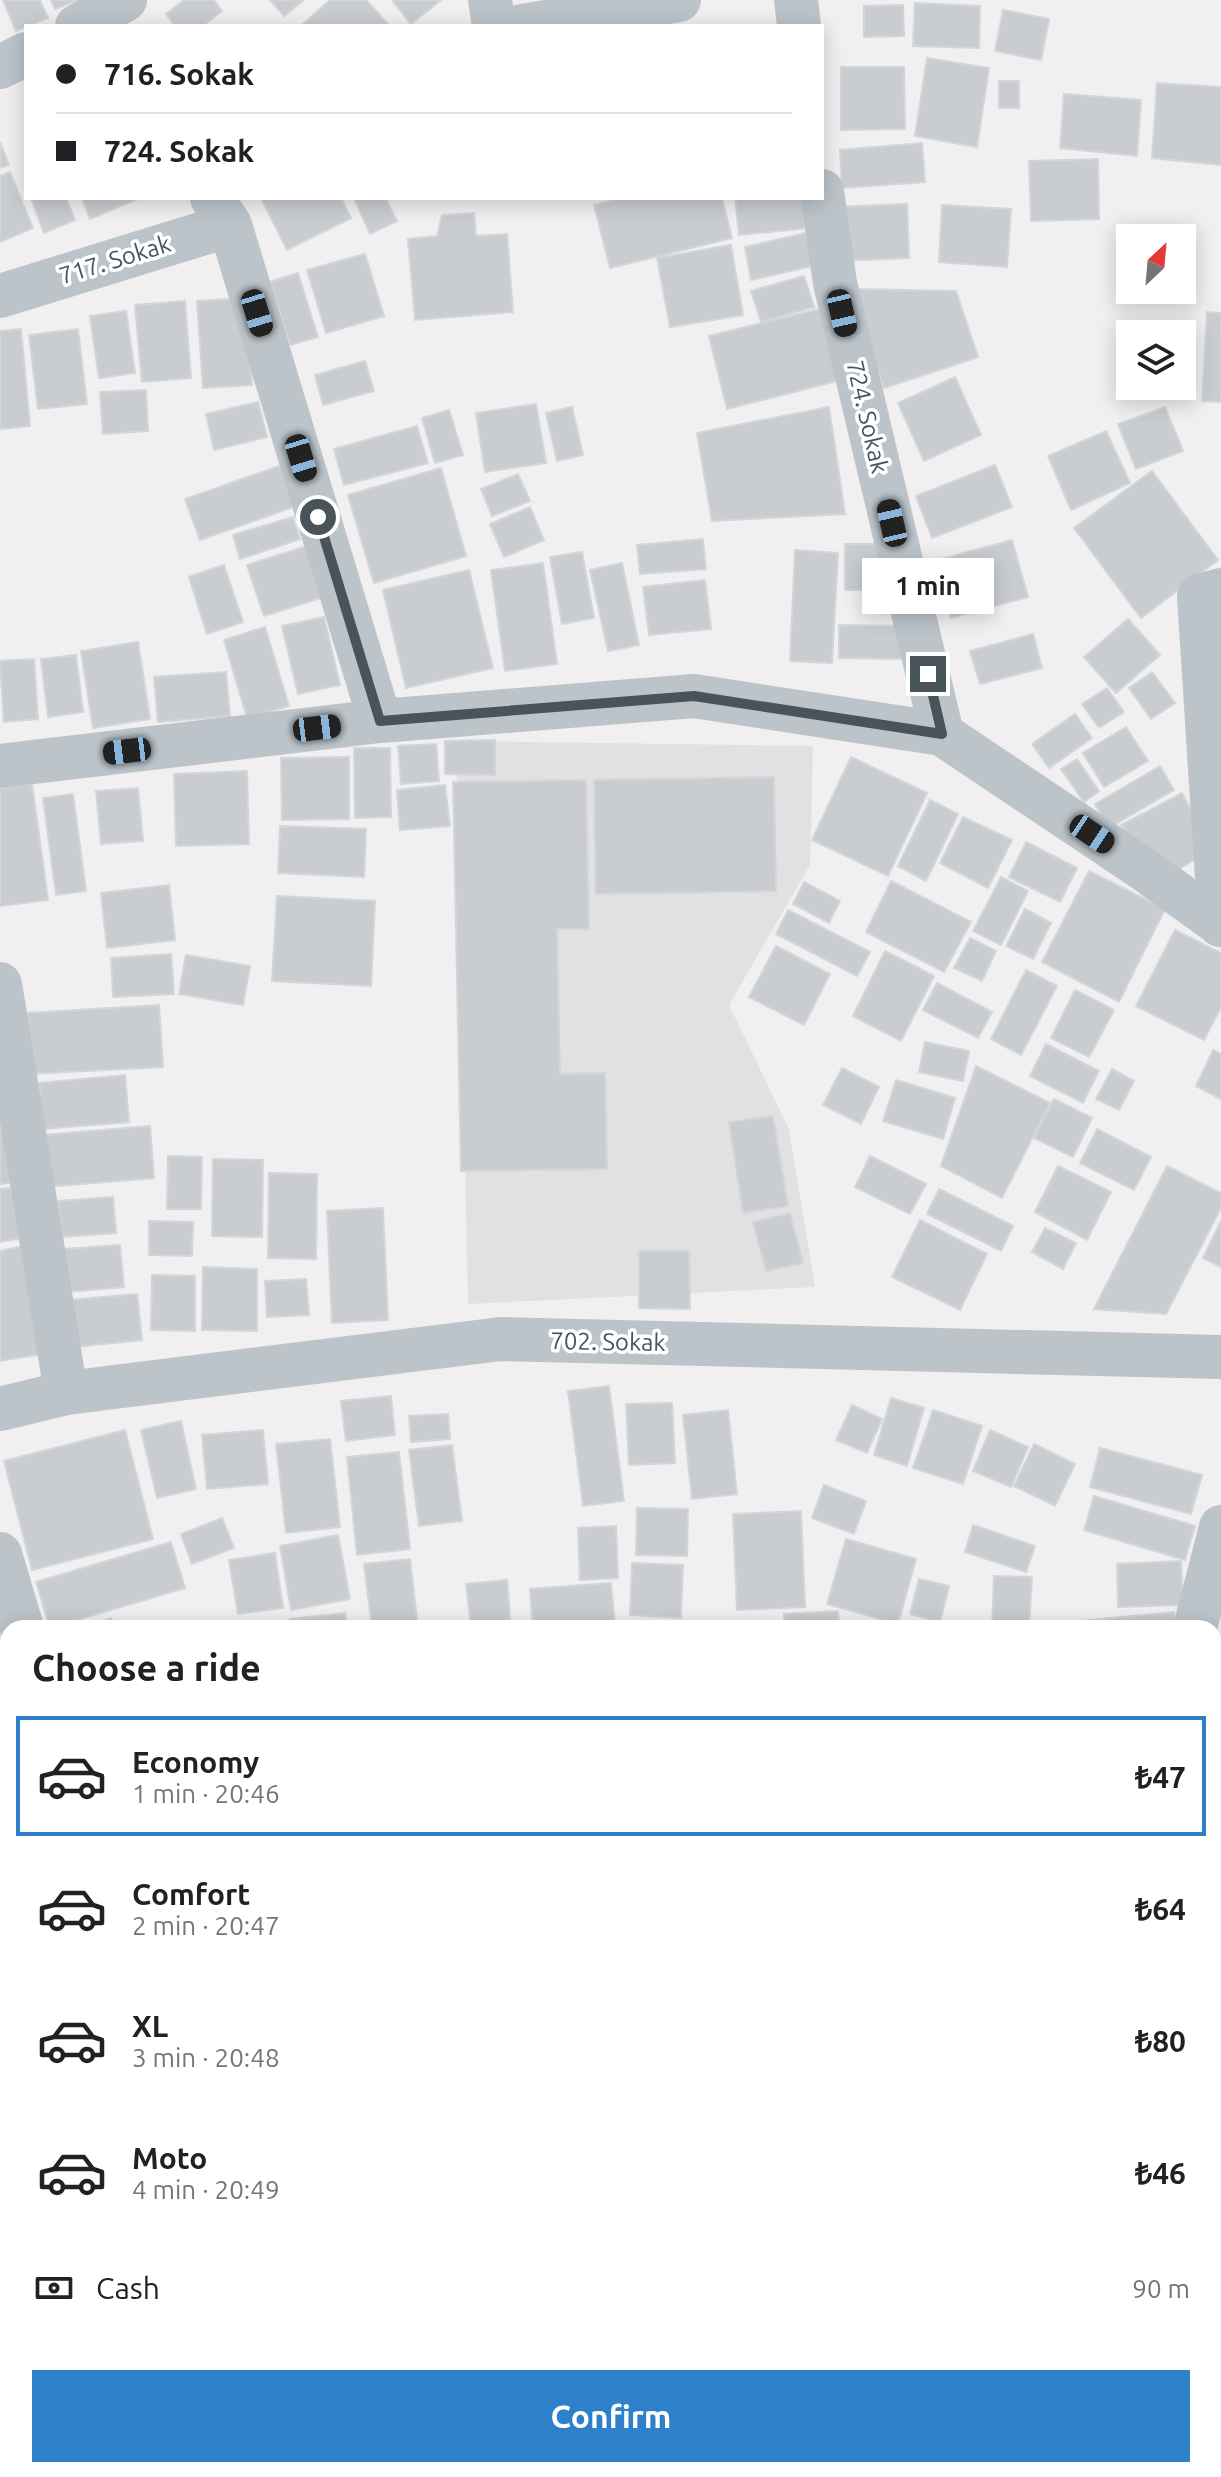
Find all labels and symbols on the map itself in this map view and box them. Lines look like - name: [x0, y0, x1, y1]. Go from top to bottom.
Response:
- north arrow: [1116, 224, 1196, 304]
- street label: 717. Sokak: [56, 230, 174, 289]
- car: [239, 287, 275, 339]
- car: [825, 287, 859, 339]
- street label: 724. Sokak: [841, 358, 894, 476]
- car: [283, 432, 319, 484]
- car: [875, 497, 909, 549]
- route start: [300, 499, 336, 535]
- callout: 1 min: [862, 558, 994, 614]
- route end: [910, 656, 946, 692]
- car: [292, 713, 342, 743]
- car: [102, 736, 152, 766]
- car: [1065, 811, 1119, 857]
- street label: 702. Sokak: [550, 1327, 666, 1356]

